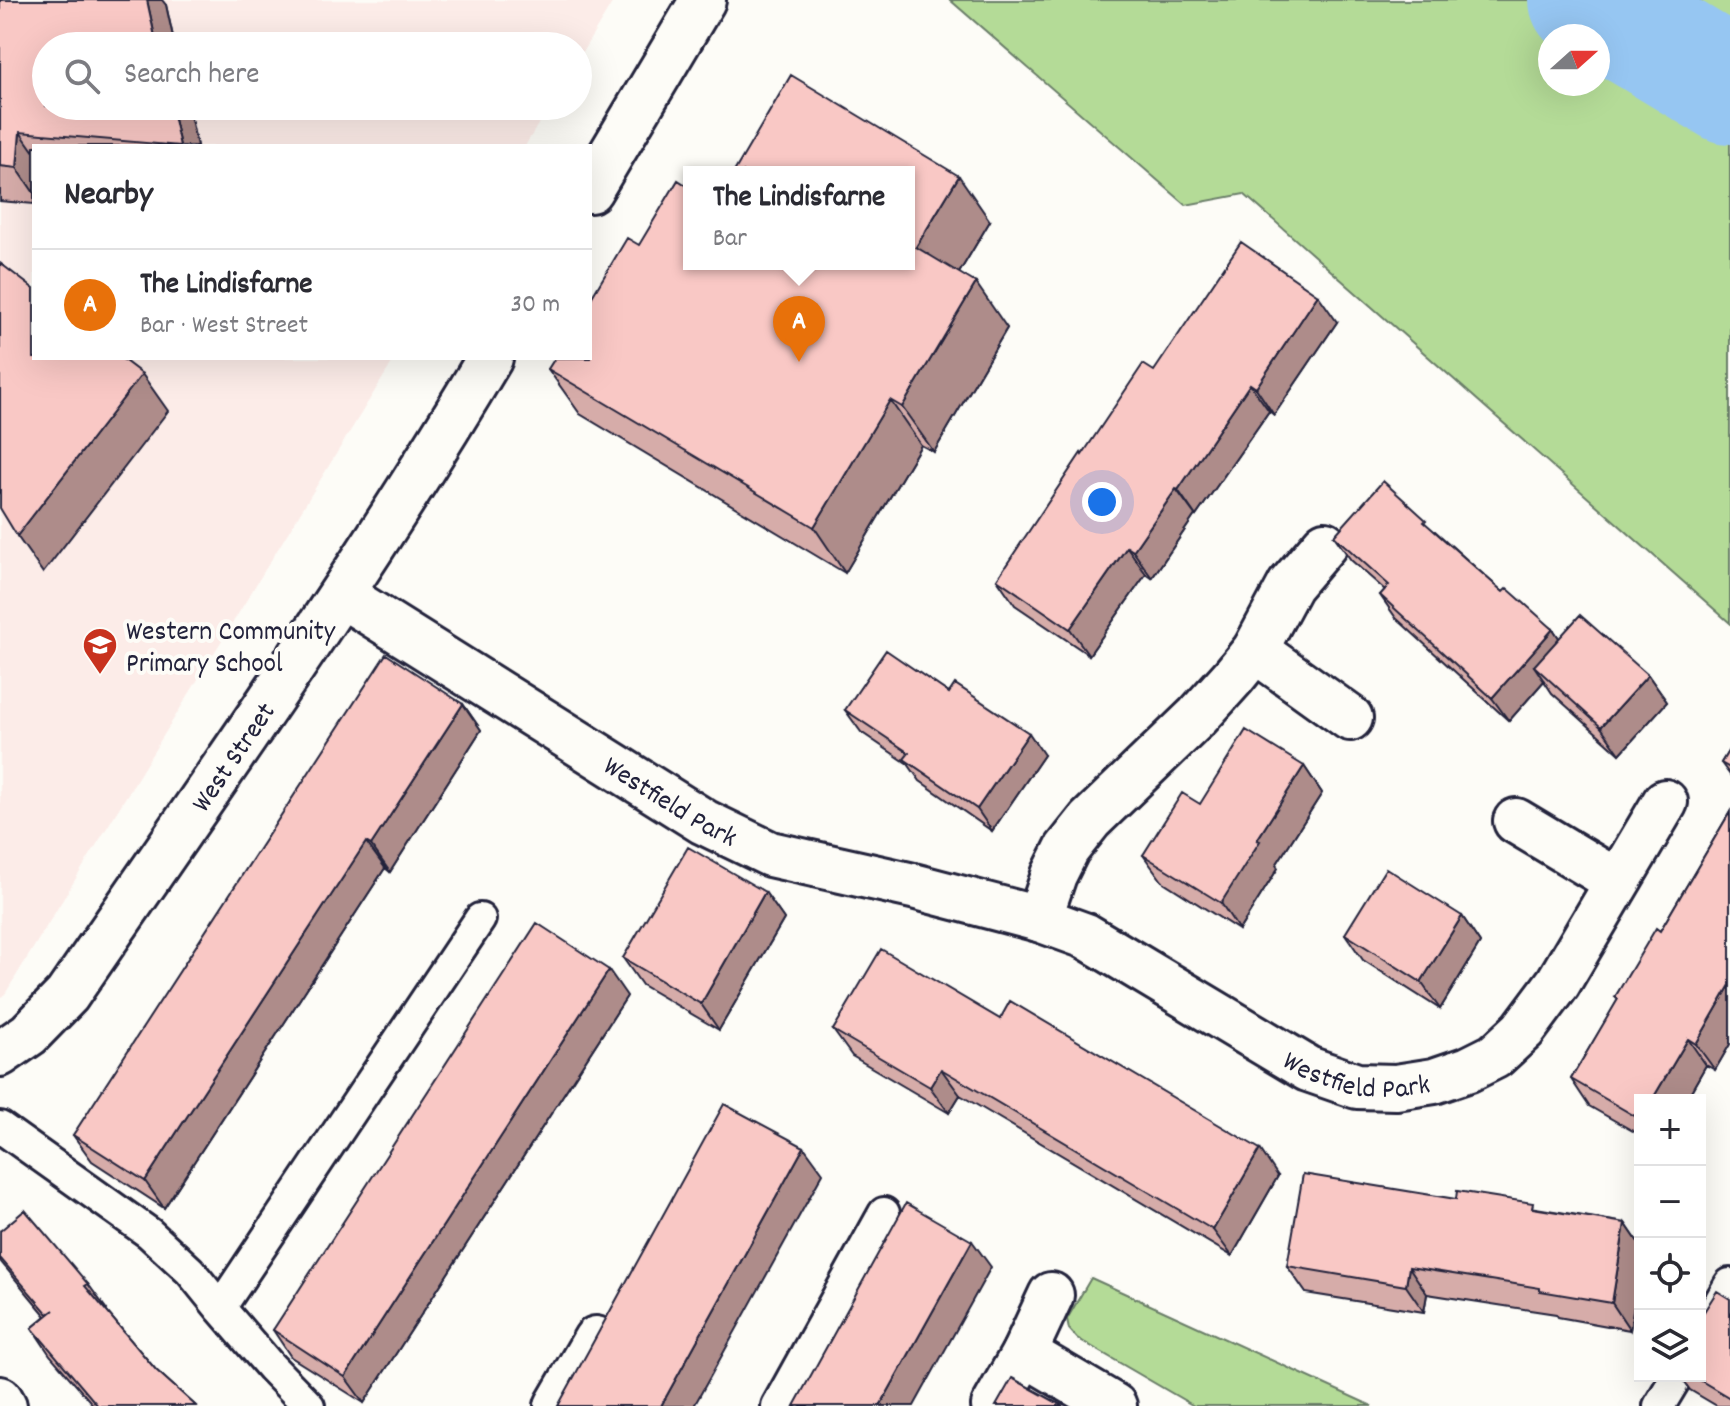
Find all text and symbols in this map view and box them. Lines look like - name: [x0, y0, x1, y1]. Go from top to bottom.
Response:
- north arrow: [1538, 24, 1610, 96]
- search box: [32, 32, 592, 120]
- icon: search: [60, 54, 104, 98]
- text: Search here: [124, 55, 260, 98]
- popup: [683, 166, 915, 270]
- text: Nearby: [64, 172, 153, 221]
- text: The Lindisfarne: [713, 178, 885, 221]
- text: Bar: [713, 221, 747, 258]
- text: The Lindisfarne: [140, 265, 312, 308]
- text: A: [83, 287, 97, 324]
- text: 30 m: [510, 287, 560, 324]
- pin: A: [773, 296, 825, 362]
- text: Bar · West Street: [140, 308, 308, 345]
- your location: [1082, 482, 1122, 522]
- place label: Western Community Primary School: [126, 614, 336, 686]
- school or university icon: Western Community Primary School: [81, 626, 119, 676]
- street label: West Street: [184, 696, 288, 822]
- street label: Westfield Park: [594, 749, 743, 860]
- street label: Westfield Park: [1274, 1043, 1433, 1112]
- map controls: [1634, 1094, 1706, 1382]
- button: +: [1634, 1094, 1706, 1166]
- button: −: [1634, 1166, 1706, 1238]
- button: locate: [1634, 1238, 1706, 1310]
- button: layers: [1634, 1310, 1706, 1382]

